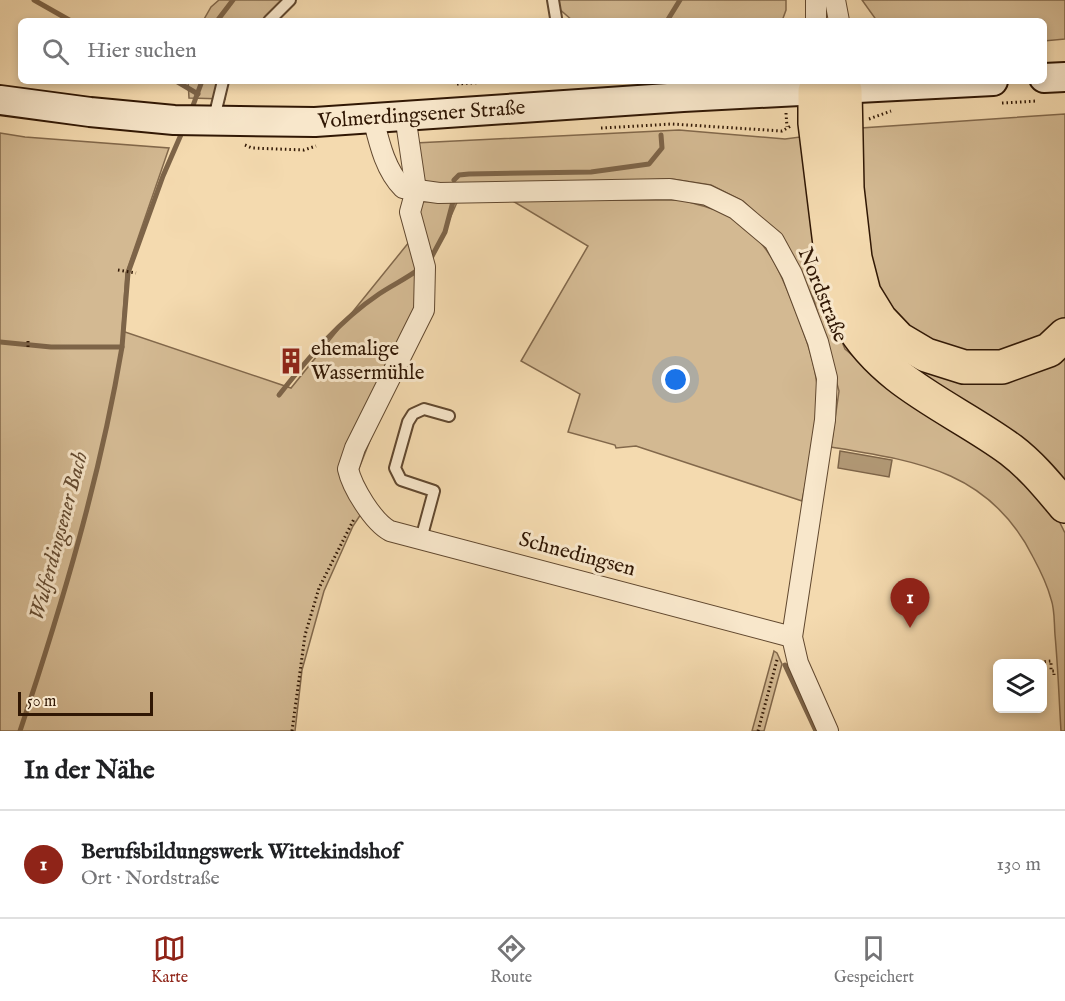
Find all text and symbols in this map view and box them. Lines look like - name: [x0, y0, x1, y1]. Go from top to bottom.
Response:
- search box: [18, 18, 1047, 84]
- icon: search: [39, 35, 72, 68]
- text: Hier suchen: [87, 37, 197, 65]
- street label: Volmerdingsener Straße: [316, 94, 527, 135]
- street label: Nordstraße: [791, 244, 853, 347]
- place label: ehemalige Wassermühle: [311, 336, 425, 387]
- building icon: ehemalige Wassermühle: [276, 346, 306, 376]
- your location: [661, 365, 690, 394]
- water label: Wulferdingsener Bach: [23, 449, 95, 623]
- street label: Schnedingsen: [516, 527, 638, 583]
- pin: 1: [890, 578, 930, 628]
- map controls: [993, 659, 1047, 713]
- button: layers: [993, 659, 1047, 713]
- scale bar: [18, 689, 153, 716]
- text: 50 m: [27, 692, 56, 712]
- text: In der Nähe: [24, 754, 155, 787]
- text: Berufsbildungswerk Wittekindshof: [81, 838, 400, 866]
- text: 1: [40, 852, 47, 877]
- text: 130 m: [996, 852, 1041, 877]
- text: Ort · Nordstraße: [81, 866, 220, 891]
- tab: Karte: [151, 932, 188, 988]
- tab: Route: [490, 932, 532, 988]
- tab: Gespeichert: [834, 932, 914, 988]

